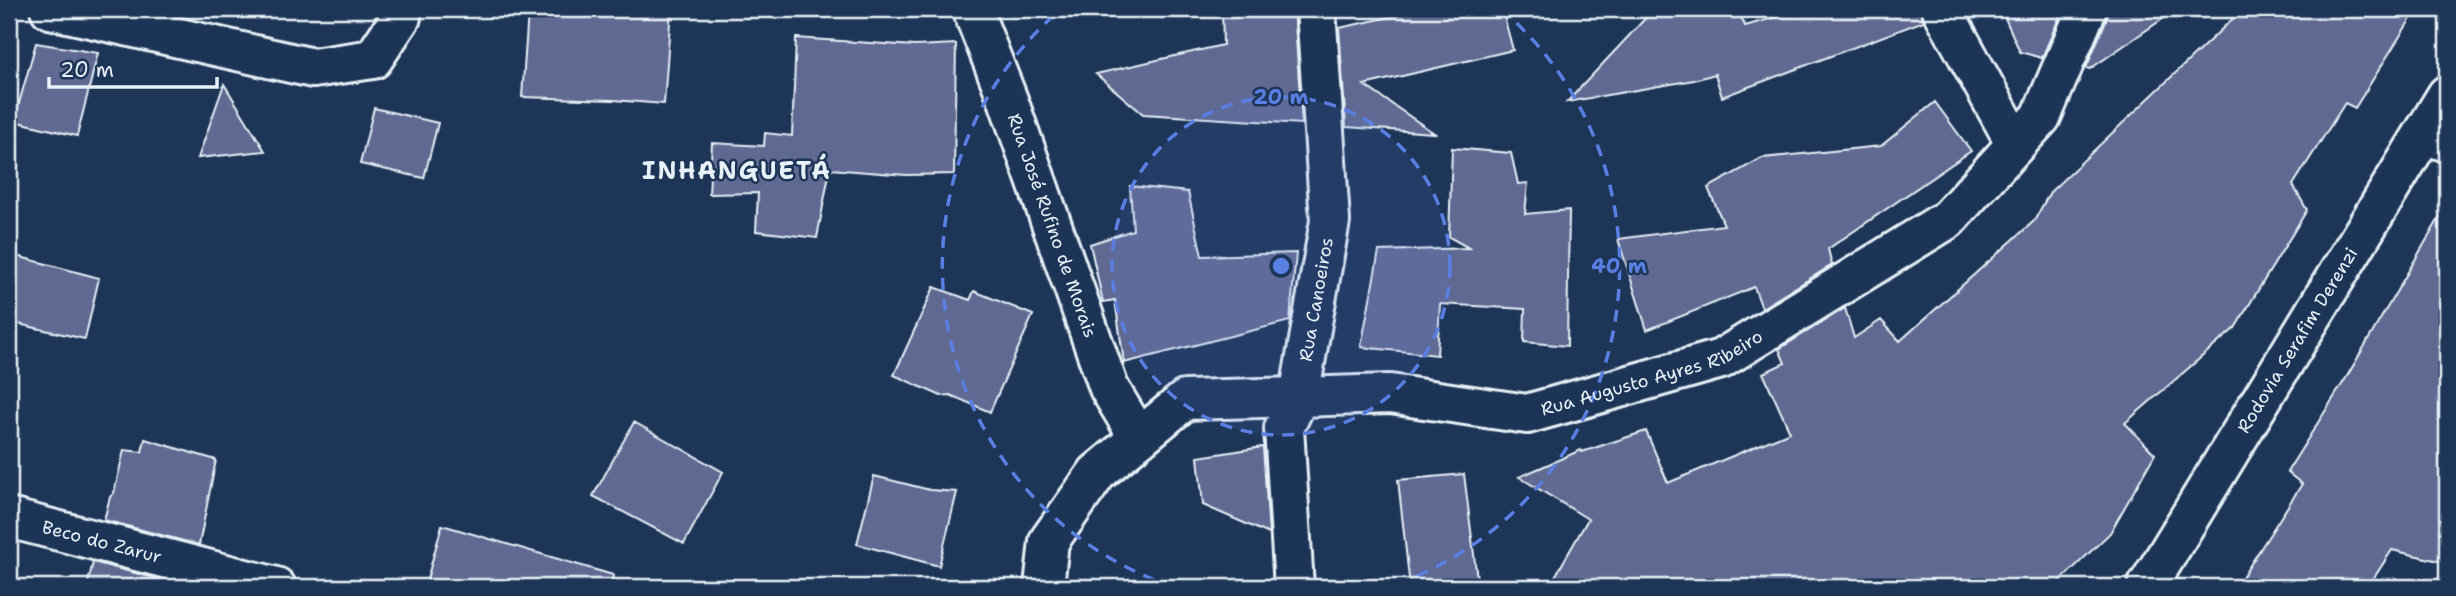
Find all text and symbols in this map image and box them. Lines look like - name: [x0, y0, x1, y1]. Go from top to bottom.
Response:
- scale bar: [49, 46, 217, 90]
- text: 20 m: [60, 56, 114, 84]
- text: 20 m: [1253, 83, 1309, 111]
- street label: Rua José Rufino de Morais: [1002, 110, 1102, 341]
- district label: INHANGUETÁ: [642, 153, 832, 187]
- street label: Rua Canoeiros: [1294, 236, 1339, 363]
- street label: Rodovia Serafim Derenzi: [2232, 243, 2363, 438]
- text: 40 m: [1591, 252, 1647, 280]
- centre of rings: [1269, 254, 1293, 278]
- street label: Rua Augusto Ayres Ribeiro: [1538, 324, 1767, 421]
- street label: Beco do Zarur: [40, 515, 164, 569]

